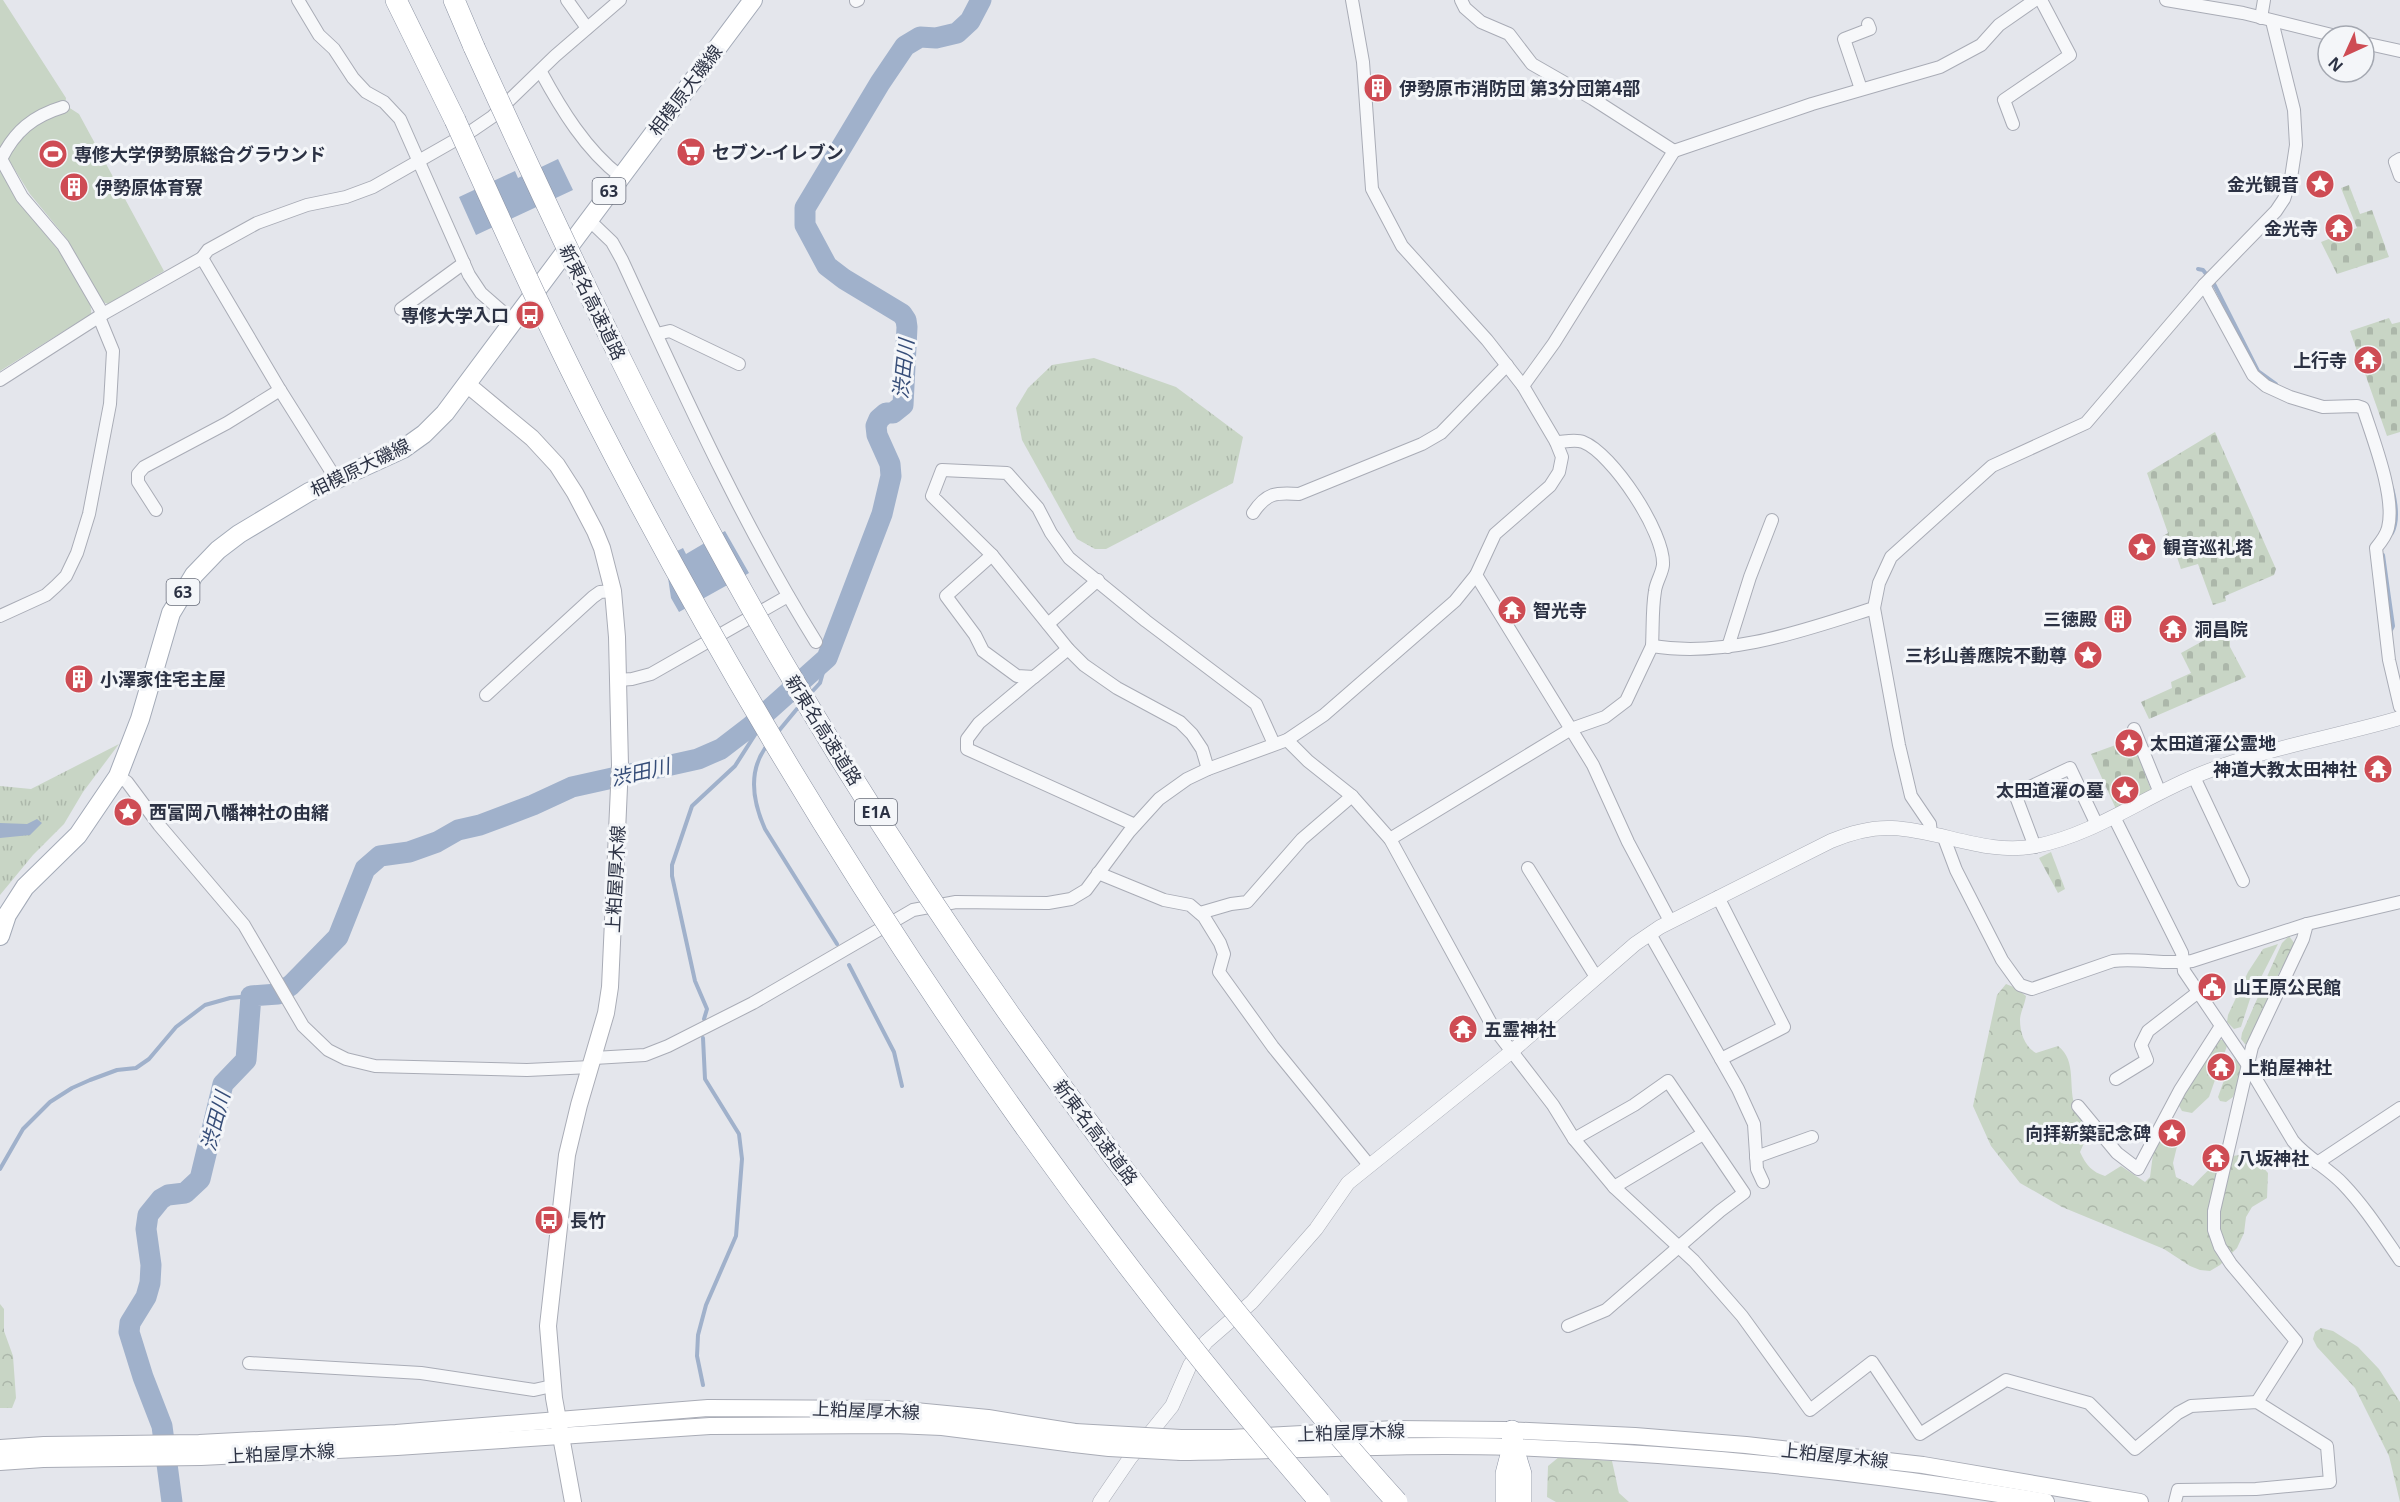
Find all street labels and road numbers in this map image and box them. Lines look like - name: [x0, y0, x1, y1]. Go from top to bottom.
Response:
- street label: 相模原大磯線: [643, 40, 727, 140]
- road number: 63: [592, 178, 626, 204]
- street label: 新東名高速道路: [555, 240, 631, 364]
- street label: 相模原大磯線: [306, 433, 414, 501]
- road number: 63: [166, 579, 200, 605]
- street label: 新東名高速道路: [780, 670, 868, 790]
- road number: E1A: [855, 799, 897, 825]
- street label: 上粕屋厚木線: [600, 824, 630, 934]
- street label: 新東名高速道路: [1049, 1074, 1143, 1190]
- street label: 上粕屋厚木線: [812, 1396, 920, 1424]
- street label: 上粕屋厚木線: [1297, 1418, 1405, 1446]
- street label: 上粕屋厚木線: [1780, 1437, 1890, 1473]
- street label: 上粕屋厚木線: [226, 1438, 336, 1468]

